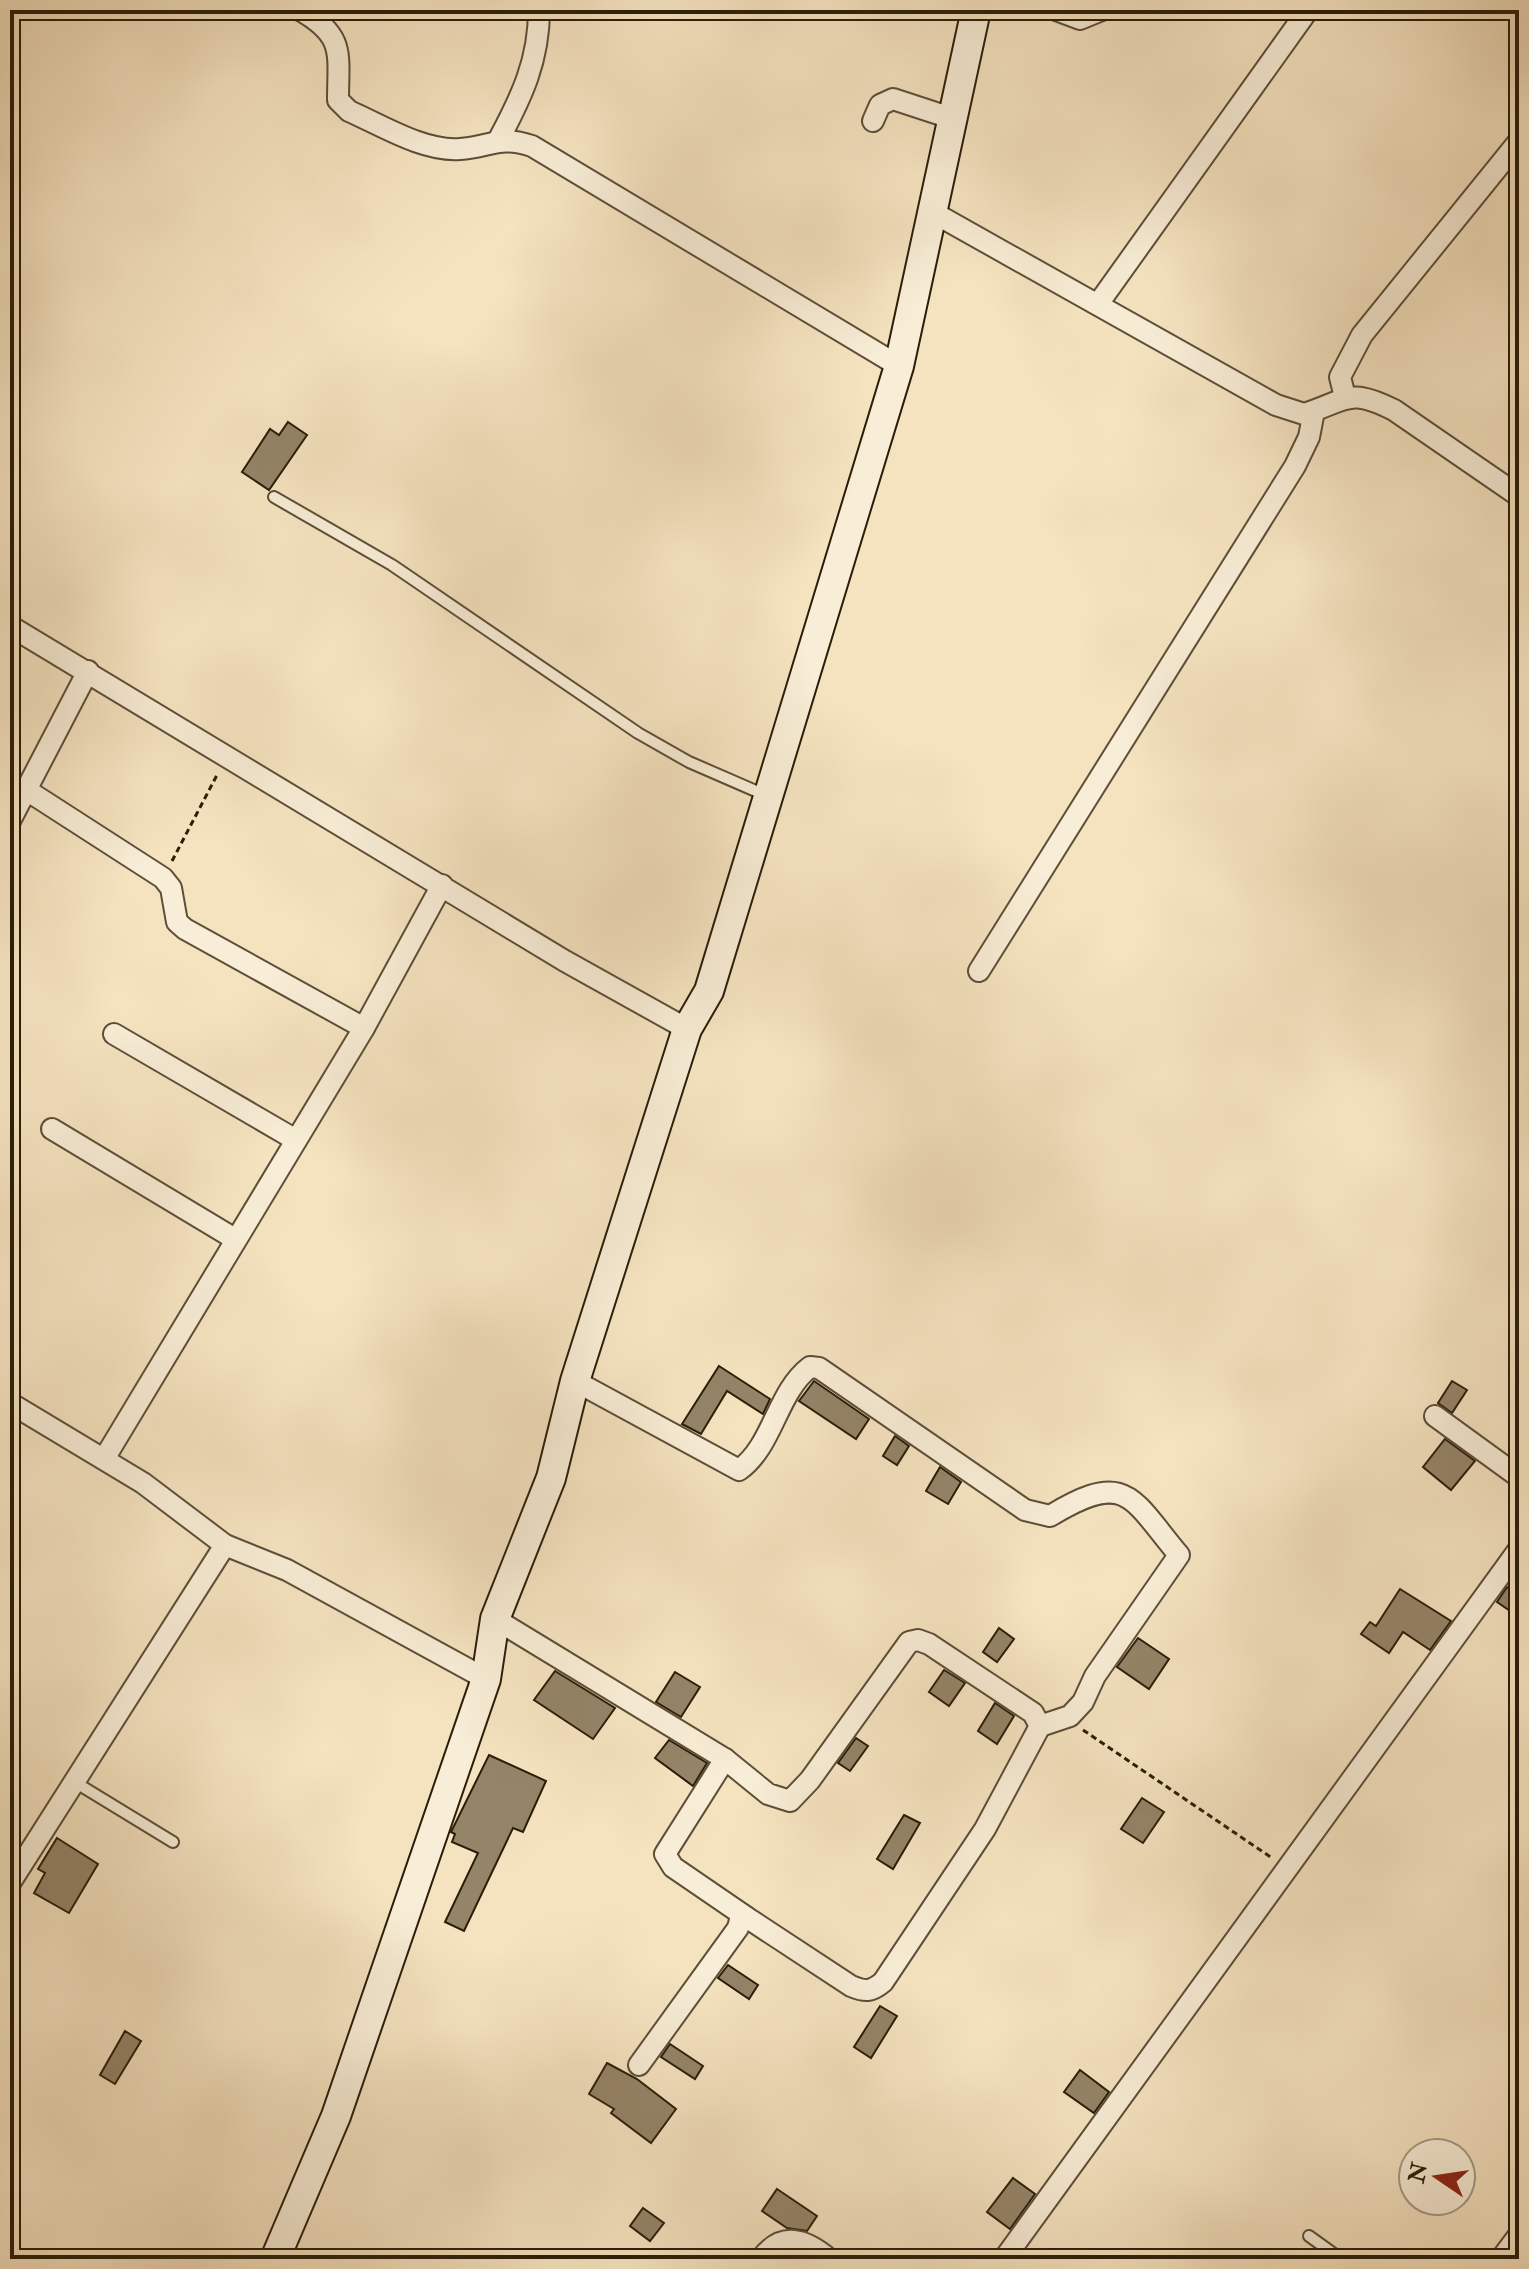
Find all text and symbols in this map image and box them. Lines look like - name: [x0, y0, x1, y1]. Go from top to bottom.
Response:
- north arrow: [1397, 2137, 1477, 2217]
- text: N: [1402, 2160, 1434, 2186]

